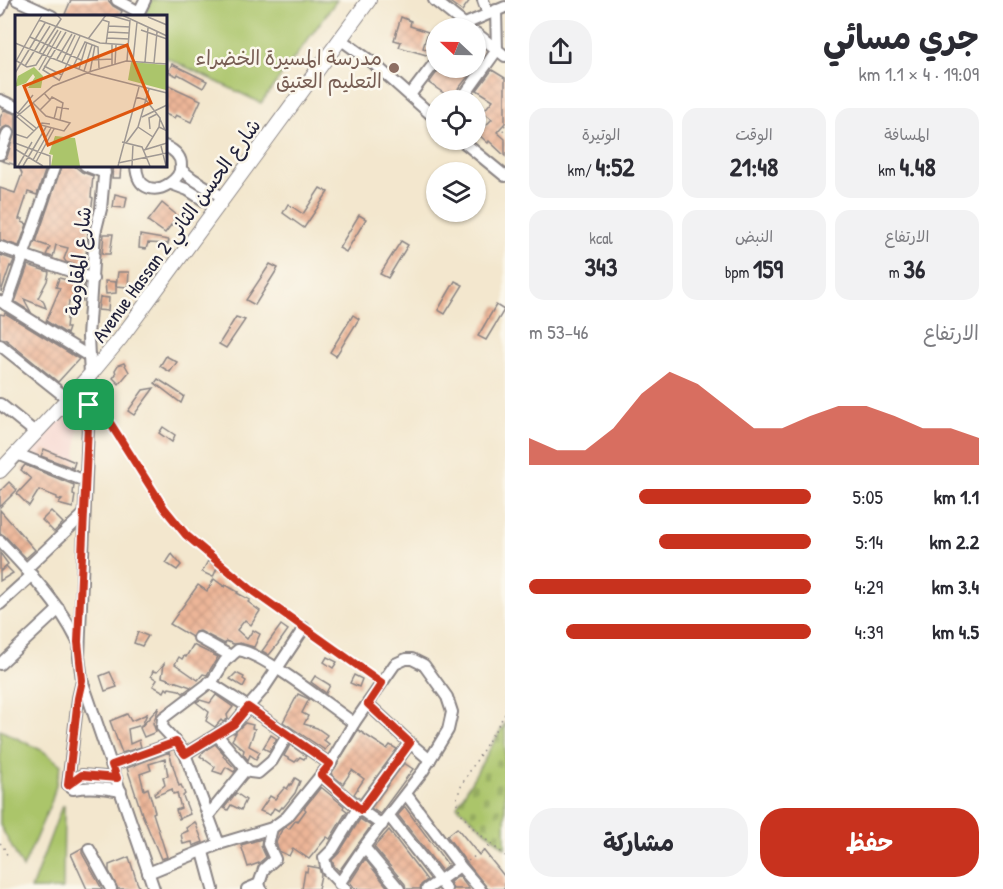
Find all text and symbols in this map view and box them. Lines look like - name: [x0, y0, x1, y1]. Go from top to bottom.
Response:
- inset map: [15, 15, 166, 166]
- text: جري مسائي: [823, 15, 979, 59]
- north arrow: [426, 18, 486, 78]
- map controls: [426, 18, 486, 222]
- button: share: [529, 20, 592, 83]
- place label: مدرسة المسيرة الخضراء التعليم العتيق: [196, 44, 382, 96]
- text: 19:09 · 4 × 1.1 km: [858, 60, 979, 87]
- marker: مدرسة المسيرة الخضراء التعليم العتيق: [387, 61, 401, 75]
- button: locate: [426, 90, 486, 150]
- street label: Avenue Hassan 2 شارع الحسن الثاني: [85, 113, 271, 350]
- text: الوتيرة: [582, 123, 620, 145]
- text: الوقت: [735, 123, 773, 145]
- text: المسافة: [884, 123, 930, 145]
- text: 4:52: [596, 149, 634, 184]
- text: 21:48: [730, 149, 778, 184]
- text: 4.48: [899, 149, 936, 184]
- text: /km: [568, 159, 596, 181]
- text: km: [878, 159, 899, 181]
- button: layers: [426, 162, 486, 222]
- street label: شارع المقاومة: [59, 205, 98, 317]
- text: النبض: [735, 225, 773, 247]
- text: الارتفاع: [885, 225, 929, 247]
- text: kcal: [589, 227, 613, 249]
- text: 343: [584, 249, 618, 284]
- text: 159: [753, 251, 783, 286]
- text: 36: [903, 251, 925, 286]
- text: bpm: [725, 261, 753, 283]
- text: m: [889, 261, 903, 283]
- text: 46–53 m: [529, 318, 589, 345]
- text: الارتفاع: [923, 319, 979, 346]
- pin: [63, 379, 114, 430]
- icon: arrive: [72, 388, 105, 421]
- text: 5:05: [852, 483, 883, 510]
- text: 1.1 km: [934, 483, 979, 510]
- text: 5:14: [855, 528, 883, 555]
- text: 2.2 km: [929, 528, 979, 555]
- text: 4:29: [854, 573, 883, 600]
- text: 3.4 km: [932, 573, 979, 600]
- text: 4:39: [855, 618, 883, 645]
- text: 4.5 km: [932, 618, 979, 645]
- button: مشاركة: [529, 808, 748, 877]
- button: حفظ: [760, 808, 979, 877]

